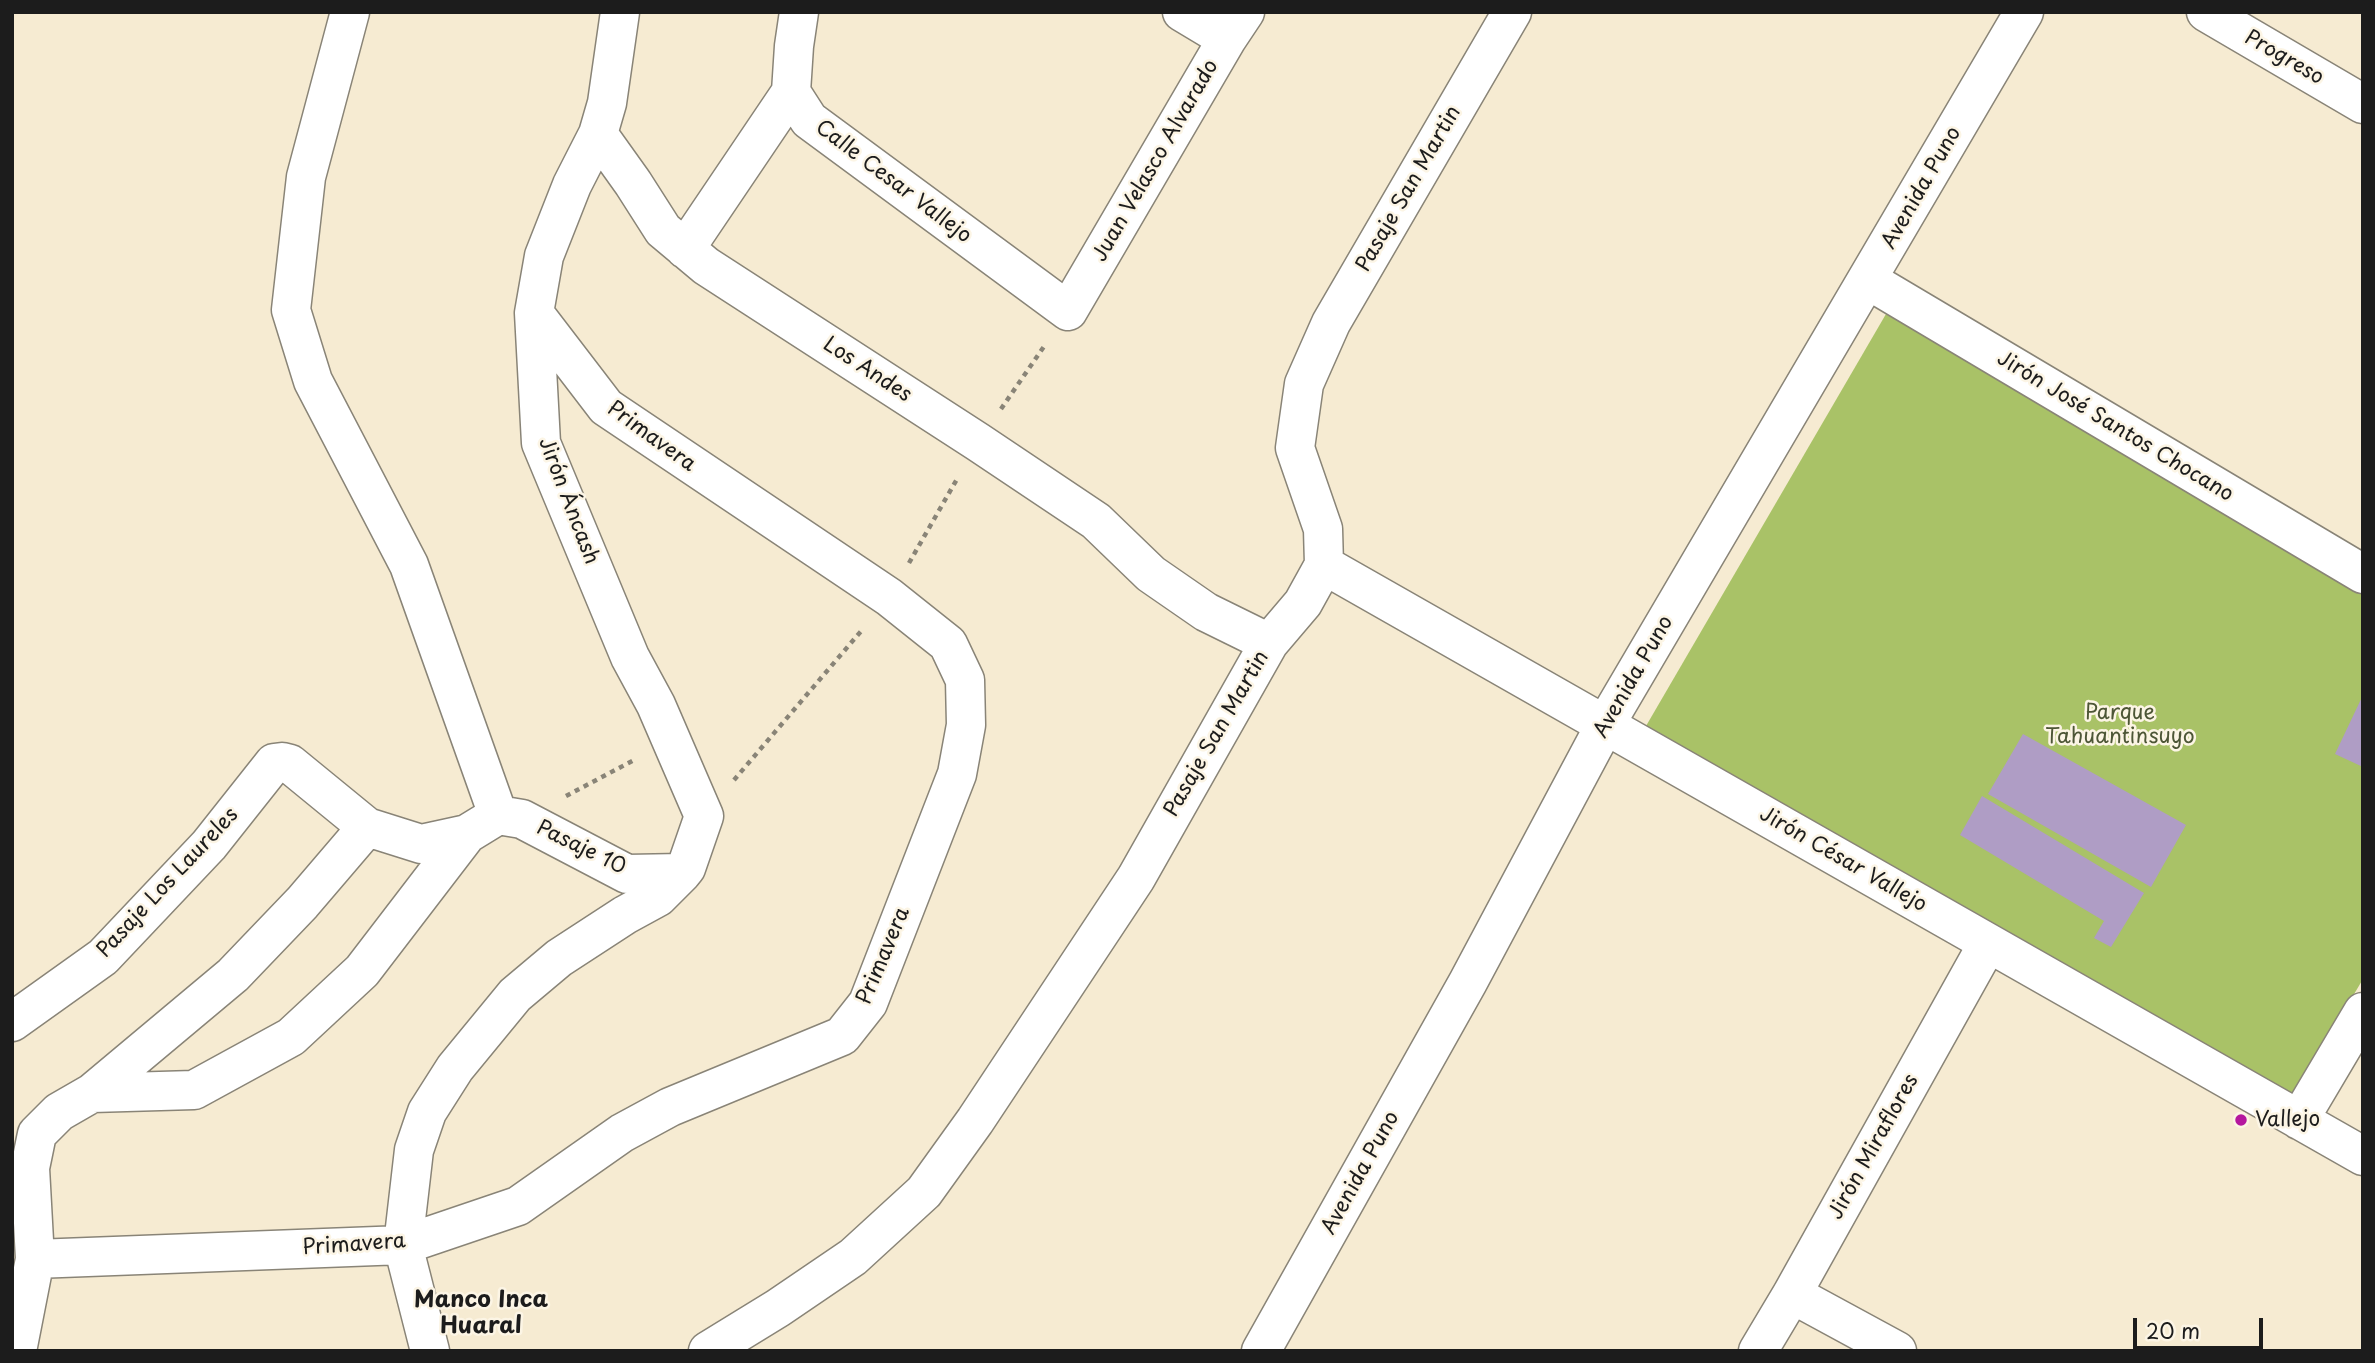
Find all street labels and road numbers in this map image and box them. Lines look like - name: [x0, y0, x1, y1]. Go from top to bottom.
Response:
- street label: Progreso: [2240, 25, 2328, 91]
- street label: Juan Velasco Alvarado: [1088, 56, 1224, 266]
- street label: Pasaje San Martin: [1351, 102, 1467, 276]
- street label: Calle Cesar Vallejo: [810, 115, 976, 249]
- street label: Avenida Puno: [1877, 122, 1967, 254]
- street label: Los Andes: [818, 332, 916, 408]
- street label: Jirón José Santos Chocano: [1992, 346, 2238, 508]
- street label: Primavera: [602, 396, 700, 478]
- street label: Jirón Áncash: [532, 434, 604, 568]
- street label: Avenida Puno: [1589, 611, 1679, 743]
- street label: Pasaje San Martin: [1159, 647, 1275, 821]
- street label: Jirón César Vallejo: [1755, 802, 1931, 918]
- street label: Pasaje Los Laureles: [92, 803, 244, 963]
- street label: Pasaje 10: [532, 816, 630, 880]
- street label: Primavera: [852, 903, 916, 1009]
- street label: Jirón Miraflores: [1824, 1070, 1924, 1224]
- street label: Avenida Puno: [1317, 1107, 1405, 1239]
- street label: Primavera: [301, 1229, 407, 1261]

